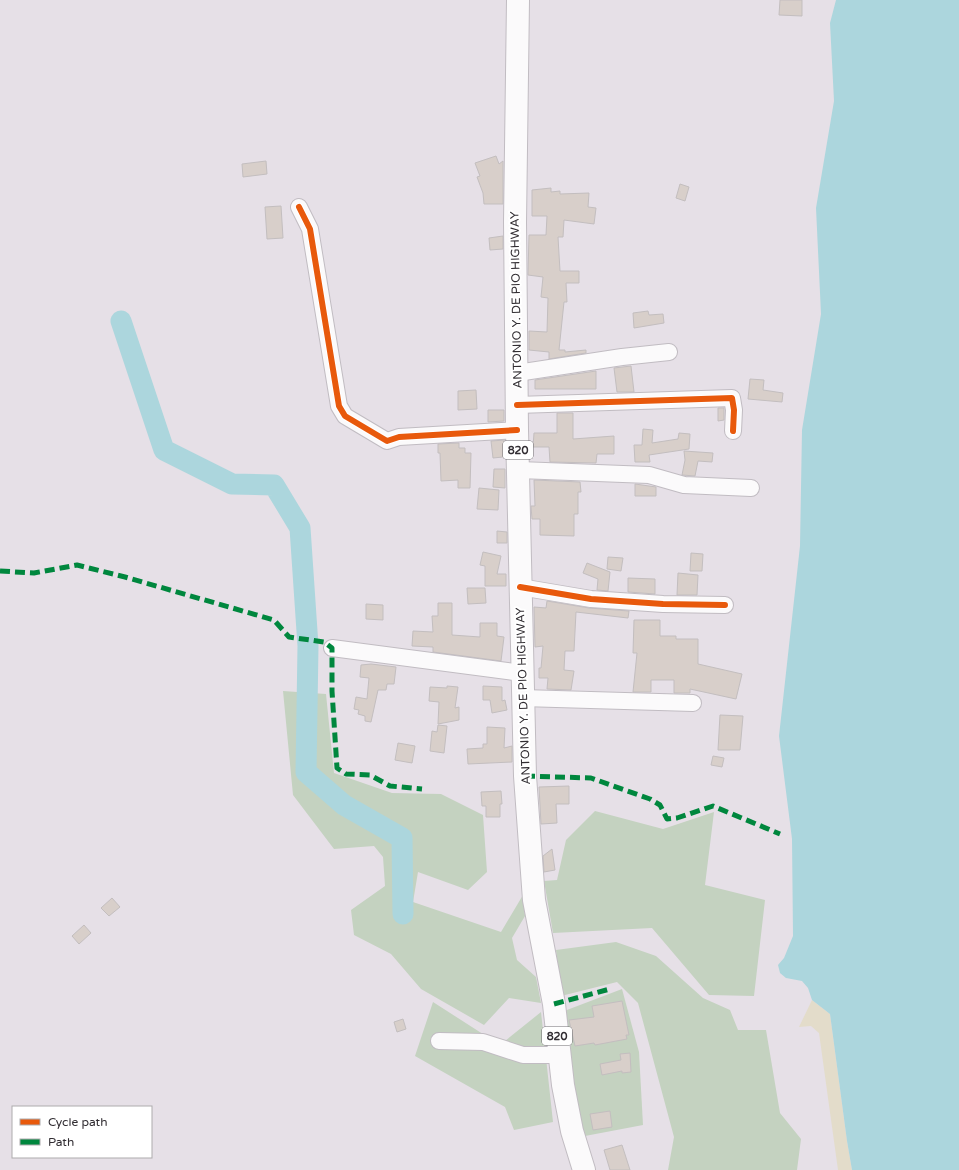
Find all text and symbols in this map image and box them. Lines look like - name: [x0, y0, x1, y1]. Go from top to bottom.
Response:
- street label: ANTONIO Y. DE PIO HIGHWAY: [507, 211, 525, 389]
- road number: 820: [503, 441, 533, 459]
- street label: ANTONIO Y. DE PIO HIGHWAY: [513, 607, 533, 785]
- road number: 820: [542, 1027, 572, 1045]
- legend: [12, 1106, 152, 1158]
- text: Cycle path: [48, 1115, 107, 1129]
- text: Path: [48, 1135, 74, 1149]

